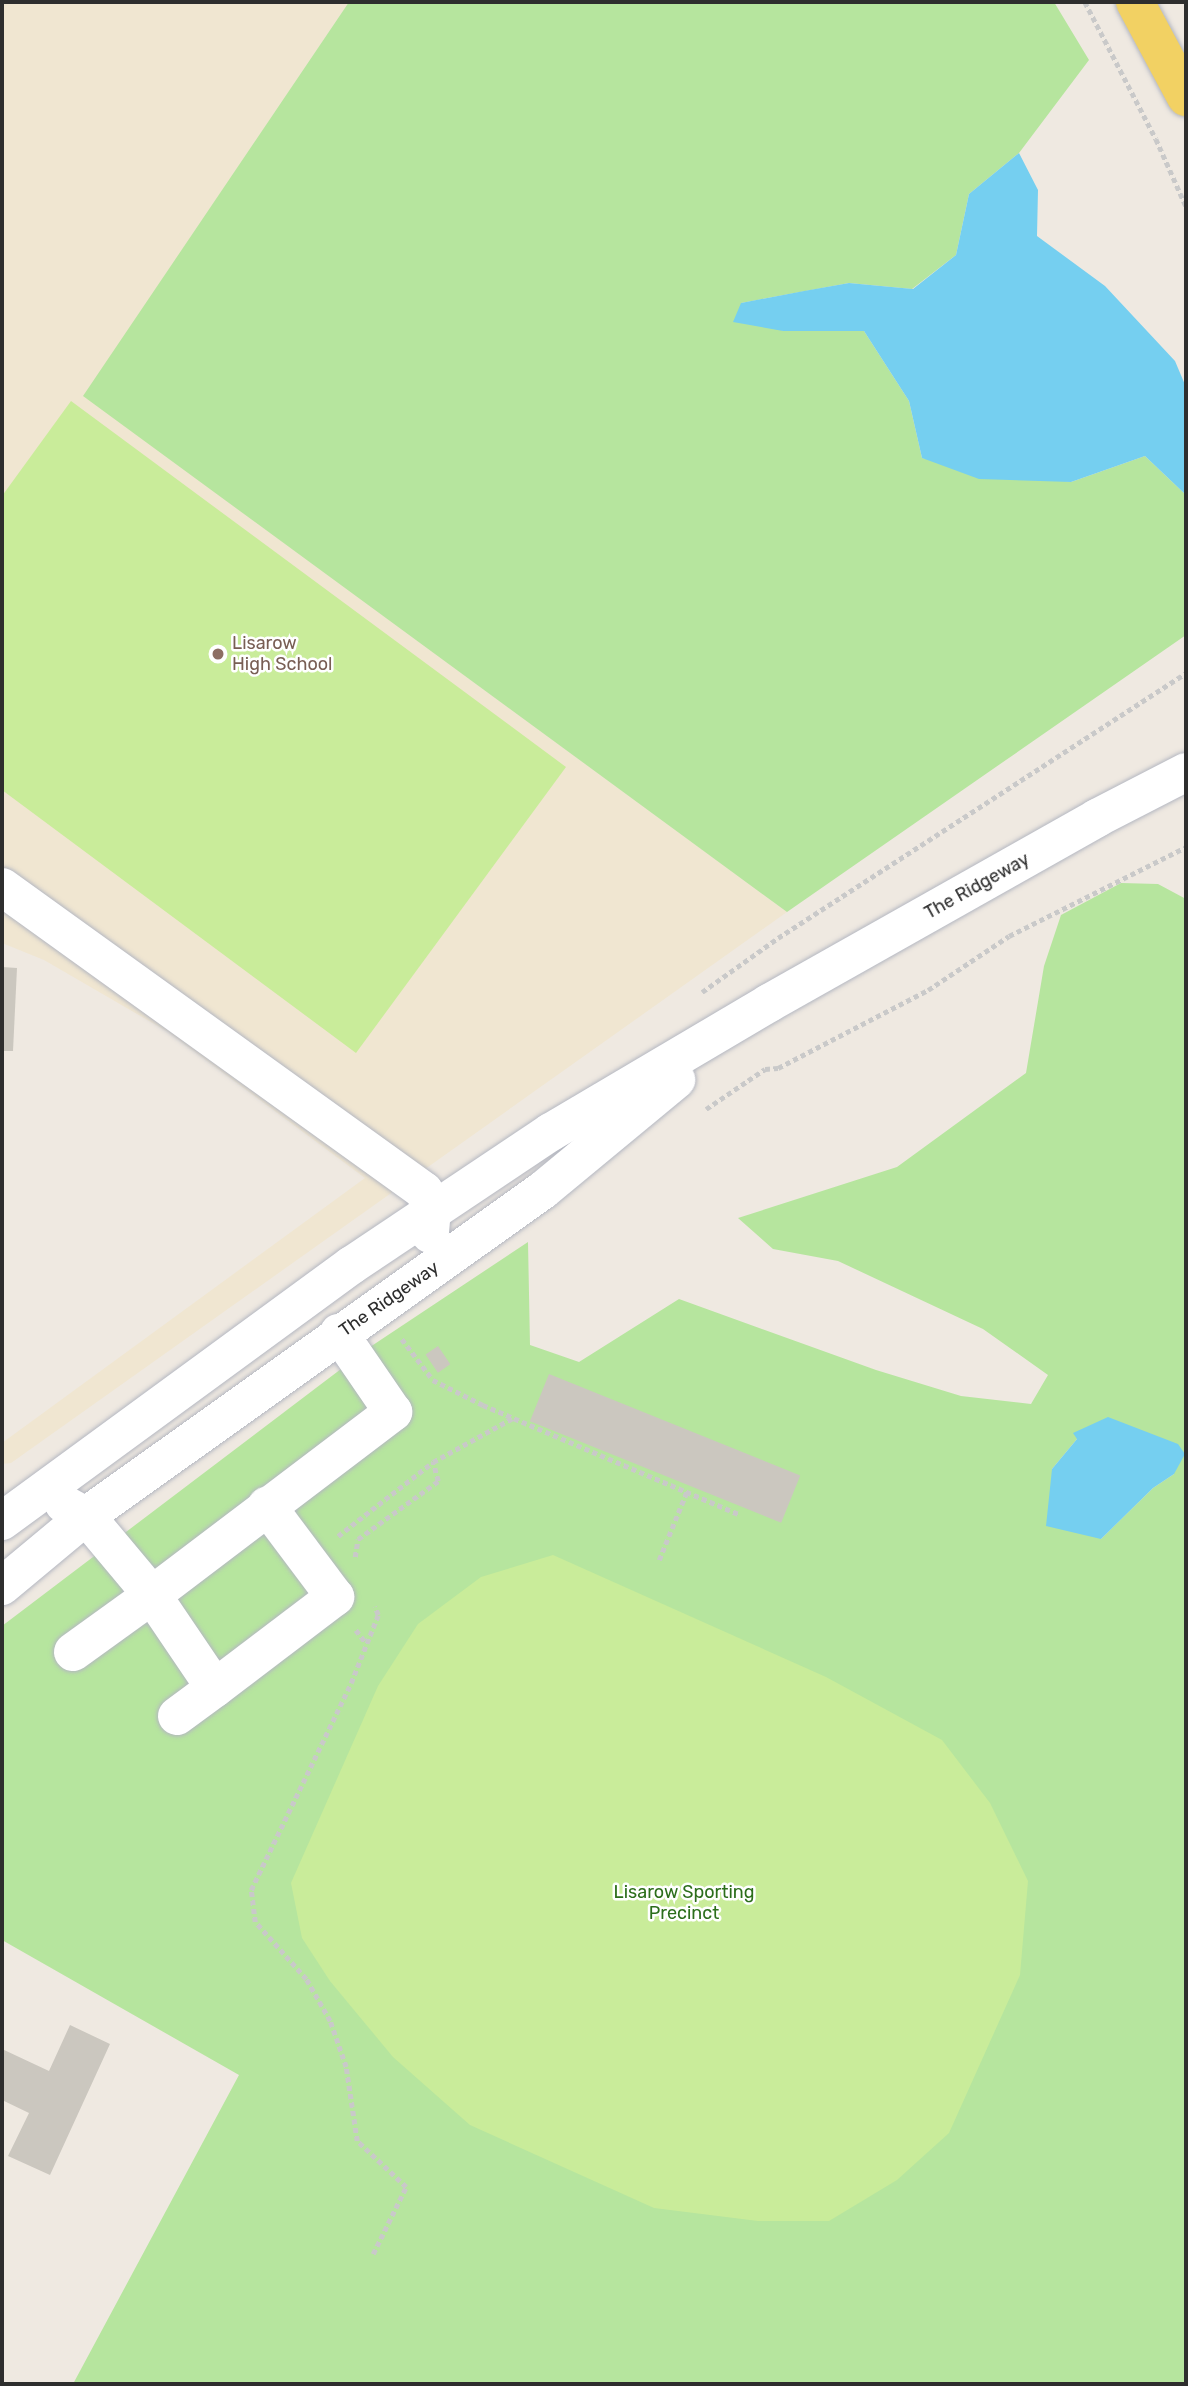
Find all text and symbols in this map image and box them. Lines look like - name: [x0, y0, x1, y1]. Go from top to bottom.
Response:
- place label: Lisarow High School: [232, 633, 332, 676]
- marker: Lisarow High School: [210, 646, 226, 662]
- street label: The Ridgeway: [921, 848, 1033, 924]
- street label: The Ridgeway: [335, 1257, 443, 1341]
- park label: Lisarow Sporting Precinct: [613, 1882, 755, 1924]

